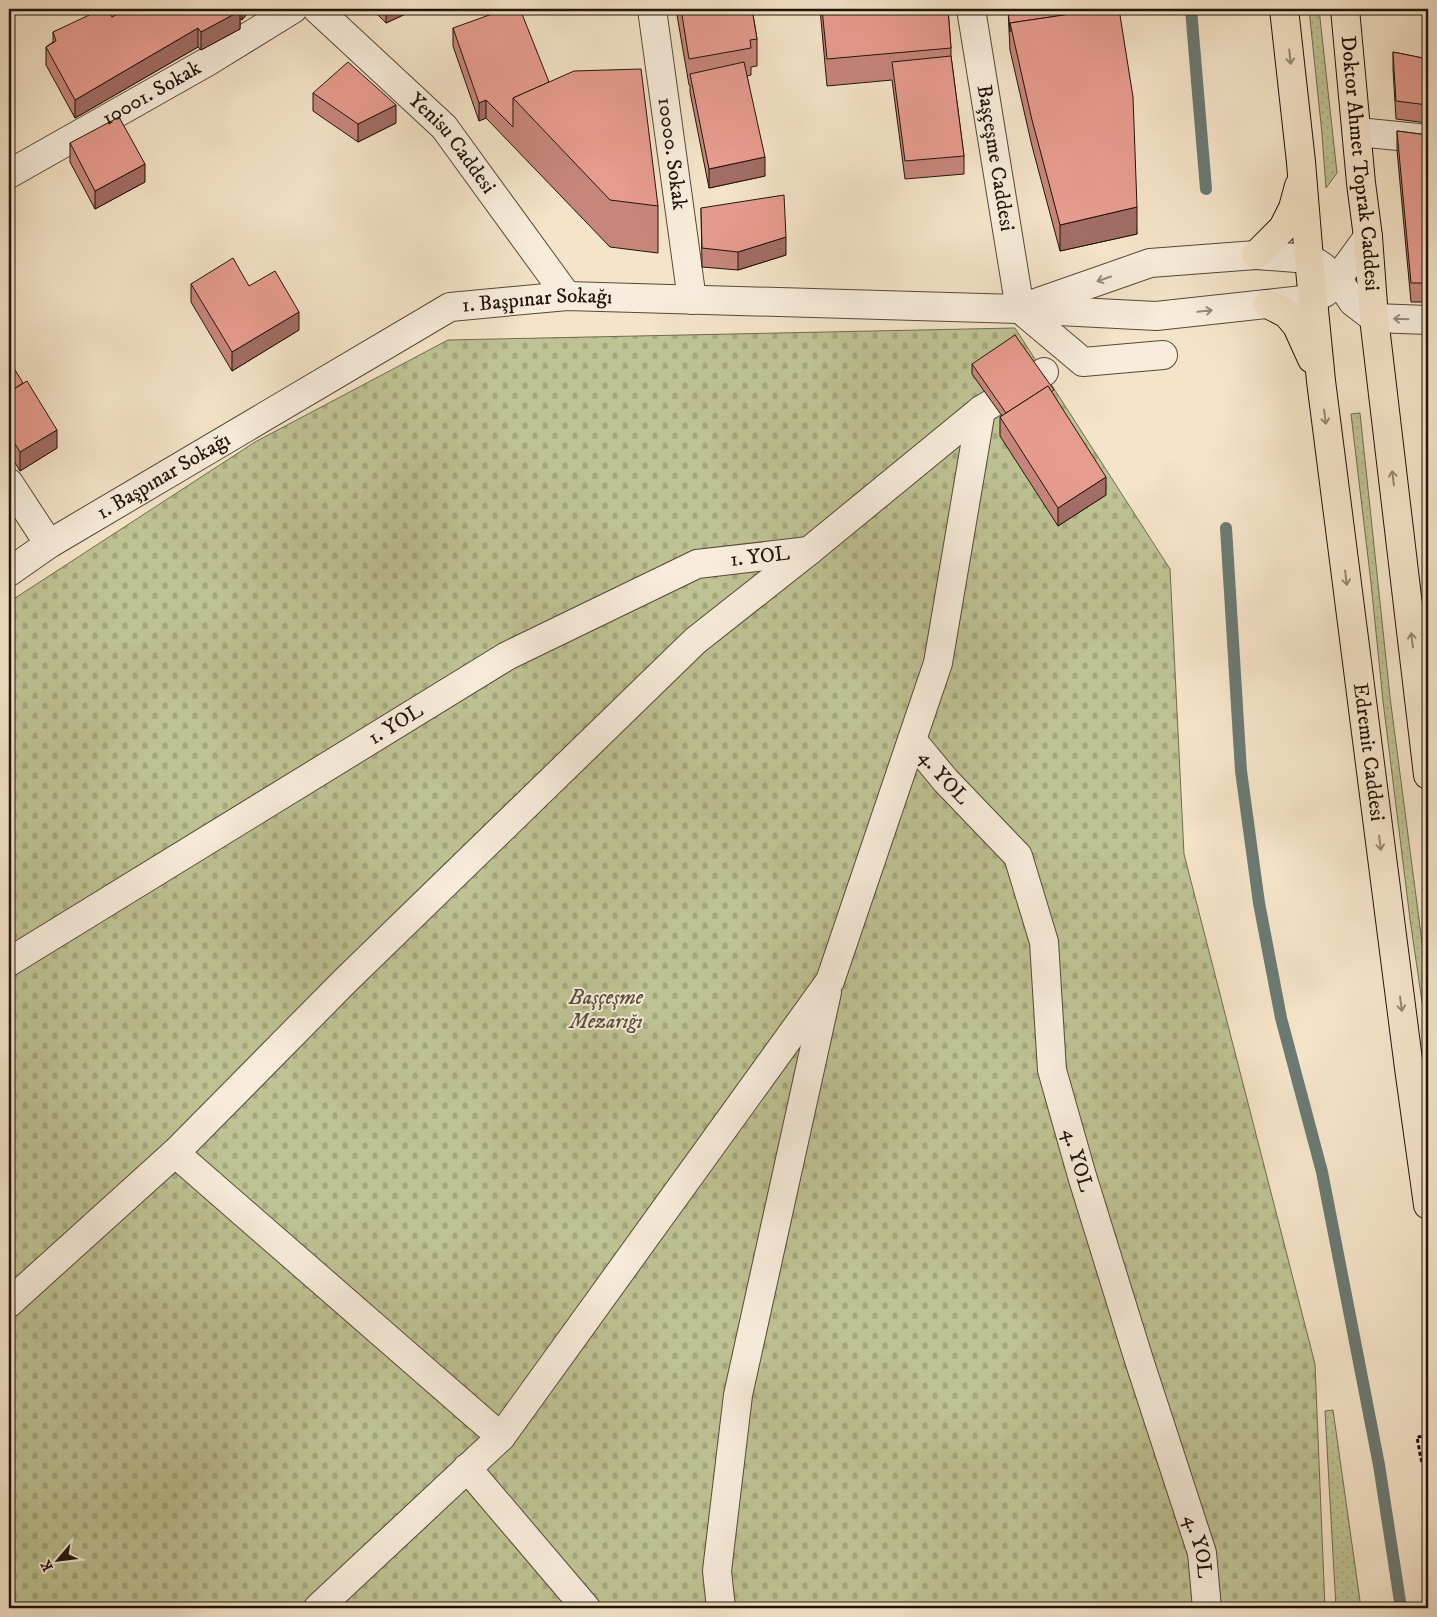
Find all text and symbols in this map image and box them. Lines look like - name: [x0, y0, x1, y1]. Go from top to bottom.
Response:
- street label: Doktor Ahmet Toprak Caddesi: [1335, 34, 1385, 292]
- one-way arrow: [1285, 49, 1295, 65]
- street label: 10001. Sokak: [98, 55, 206, 132]
- street label: Başçeşme Caddesi: [971, 83, 1020, 233]
- street label: Yenisu Caddesi: [403, 87, 501, 199]
- street label: 10000. Sokak: [651, 96, 693, 212]
- one-way arrow: [1097, 275, 1112, 284]
- street label: 1. Başpınar Sokağı: [461, 283, 613, 319]
- one-way arrow: [1197, 306, 1213, 316]
- one-way arrow: [1394, 314, 1410, 323]
- one-way arrow: [1321, 408, 1331, 424]
- street label: 1. Başpınar Sokağı: [92, 427, 235, 526]
- one-way arrow: [1388, 471, 1398, 487]
- street label: 1. YOL: [729, 540, 791, 573]
- one-way arrow: [1341, 569, 1351, 585]
- one-way arrow: [1407, 632, 1417, 648]
- street label: Edremit Caddesi: [1347, 681, 1390, 823]
- street label: 1. YOL: [364, 698, 428, 751]
- street label: 4. YOL: [913, 745, 975, 810]
- one-way arrow: [1375, 835, 1385, 851]
- park label: Başçeşme Mezarığı: [568, 985, 644, 1035]
- one-way arrow: [1396, 996, 1406, 1012]
- street label: 4. YOL: [1056, 1125, 1099, 1195]
- street label: 4. YOL: [1177, 1511, 1217, 1579]
- north arrow: [32, 1534, 82, 1584]
- text: K: [37, 1556, 58, 1574]

